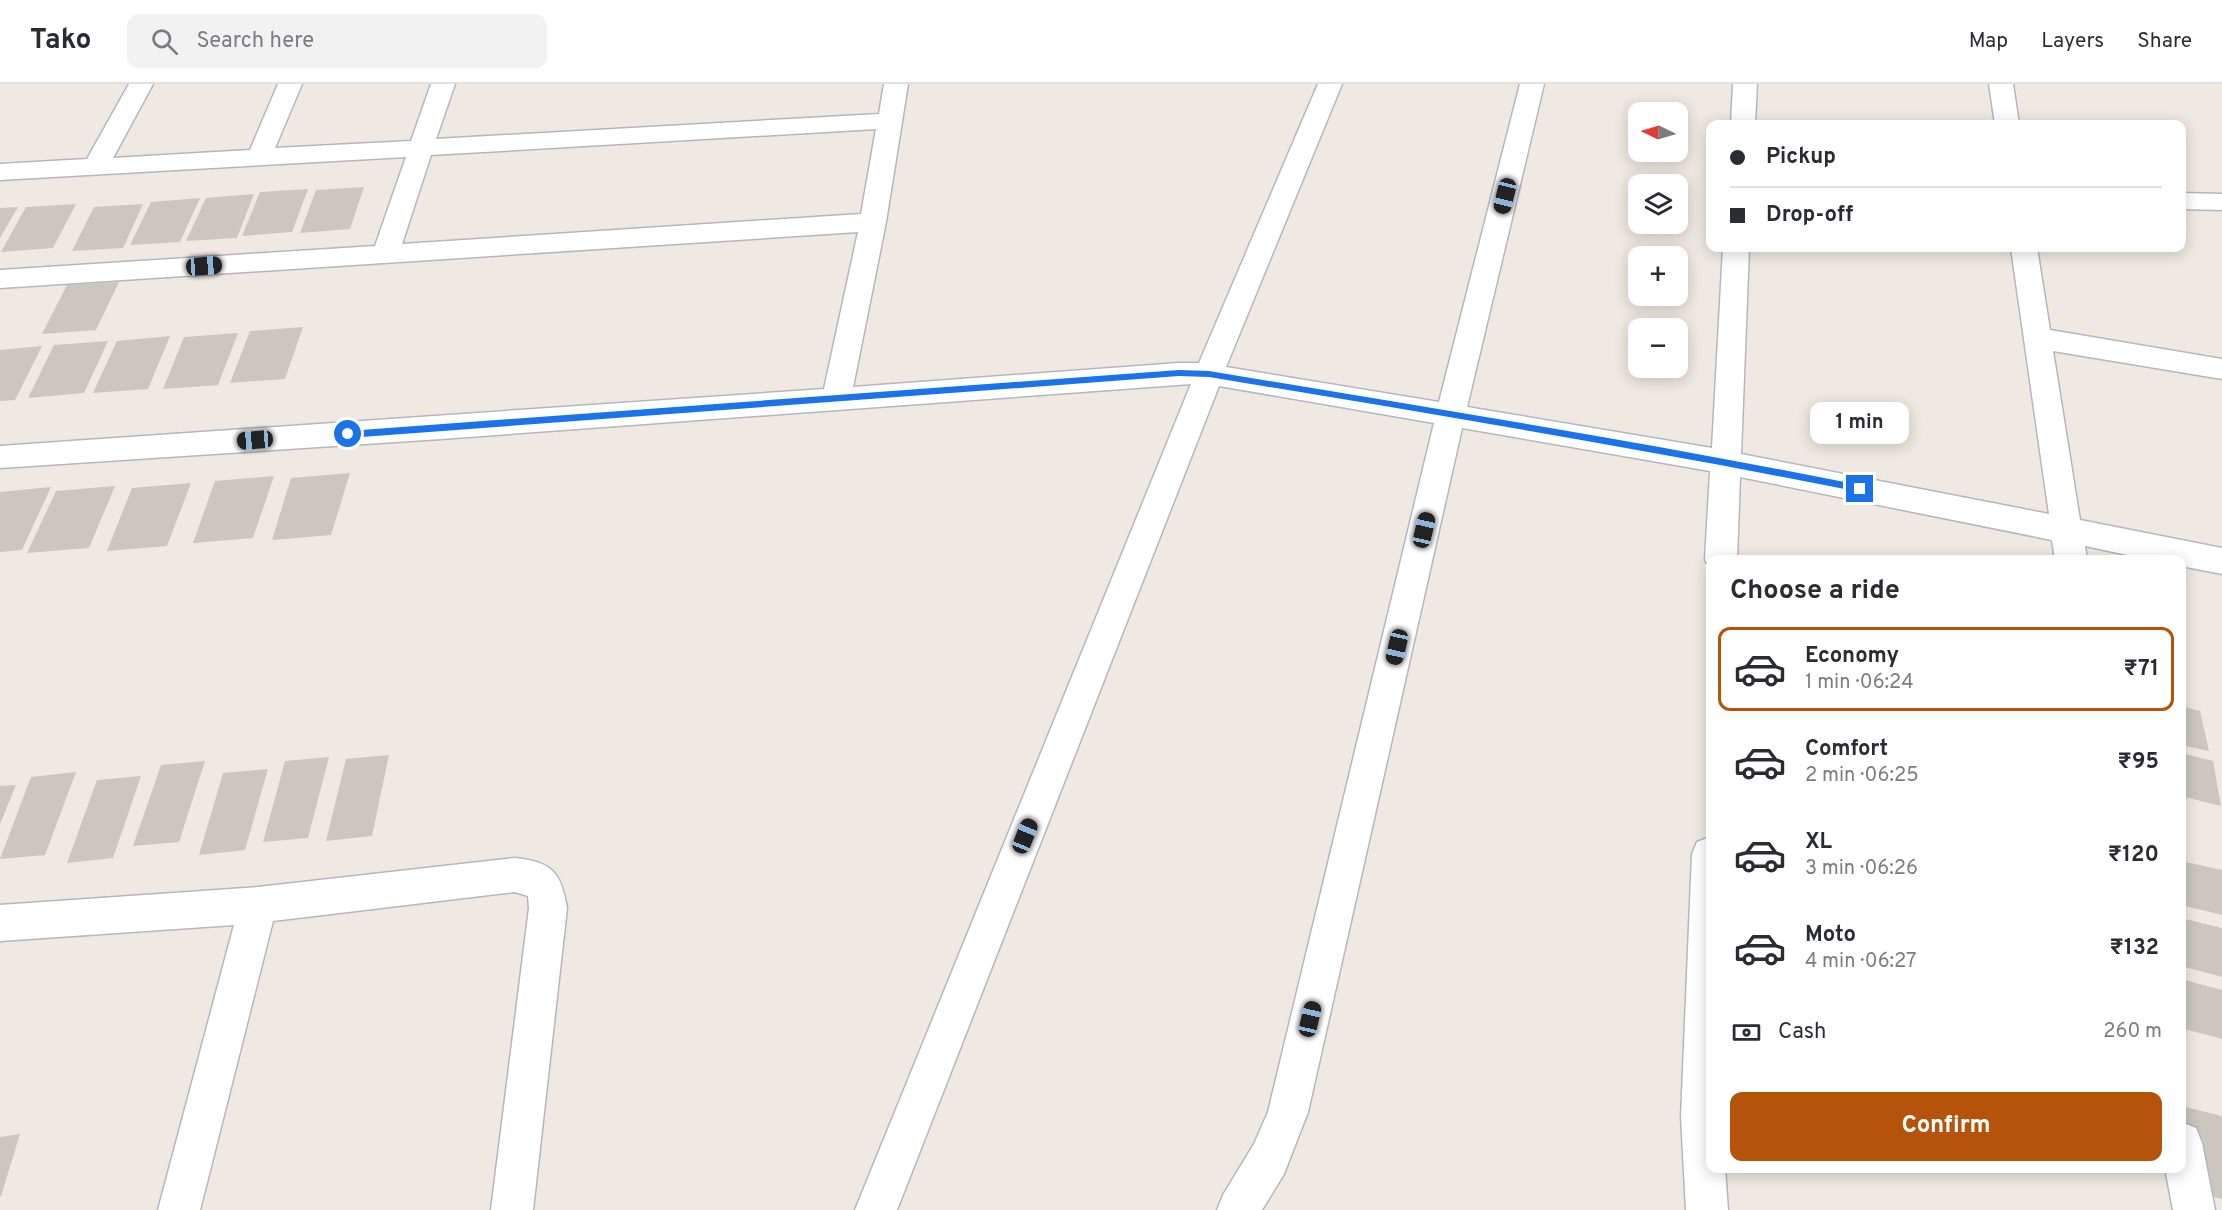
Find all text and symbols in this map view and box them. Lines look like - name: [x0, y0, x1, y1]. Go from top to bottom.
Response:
- search box: [127, 14, 547, 68]
- text: Tako: [30, 23, 91, 59]
- icon: search: [148, 25, 181, 58]
- text: Search here: [196, 28, 314, 55]
- text: Map: [1969, 28, 2008, 55]
- text: Layers: [2041, 28, 2104, 55]
- text: Share: [2137, 28, 2192, 55]
- north arrow: [1628, 102, 1688, 162]
- map controls: [1628, 102, 1688, 378]
- text: Pickup: [1766, 144, 1836, 171]
- button: layers: [1628, 174, 1688, 234]
- car: [1492, 176, 1518, 216]
- text: Drop-off: [1766, 202, 1853, 229]
- button: +: [1628, 246, 1688, 306]
- car: [185, 256, 223, 276]
- button: −: [1628, 318, 1688, 378]
- callout: 1 min: [1810, 402, 1910, 444]
- text: 1 min: [1835, 410, 1884, 436]
- route start: [334, 420, 361, 447]
- car: [236, 430, 274, 450]
- route end: [1846, 475, 1873, 502]
- car: [1411, 510, 1437, 550]
- text: Choose a ride: [1730, 574, 1900, 608]
- car: [1384, 627, 1410, 667]
- icon: car: [1733, 642, 1787, 696]
- text: Economy: [1805, 643, 1899, 670]
- text: ₹71: [2124, 656, 2159, 683]
- text: 1 min · 06:24: [1805, 670, 1914, 696]
- icon: car: [1733, 735, 1787, 789]
- text: Comfort: [1805, 736, 1888, 763]
- text: ₹95: [2118, 749, 2159, 776]
- text: 2 min · 06:25: [1805, 763, 1919, 789]
- car: [1010, 816, 1040, 856]
- icon: car: [1733, 828, 1787, 882]
- text: XL: [1805, 829, 1832, 856]
- text: ₹120: [2108, 842, 2159, 869]
- text: 3 min · 06:26: [1805, 856, 1918, 882]
- icon: car: [1733, 921, 1787, 975]
- text: Moto: [1805, 922, 1856, 949]
- text: ₹132: [2110, 935, 2159, 962]
- text: 4 min · 06:27: [1805, 949, 1917, 975]
- car: [1297, 999, 1323, 1039]
- icon: cash: [1730, 1016, 1763, 1049]
- text: Cash: [1778, 1019, 1827, 1046]
- text: 260 m: [2103, 1019, 2162, 1045]
- button: Confirm: [1730, 1092, 2162, 1161]

